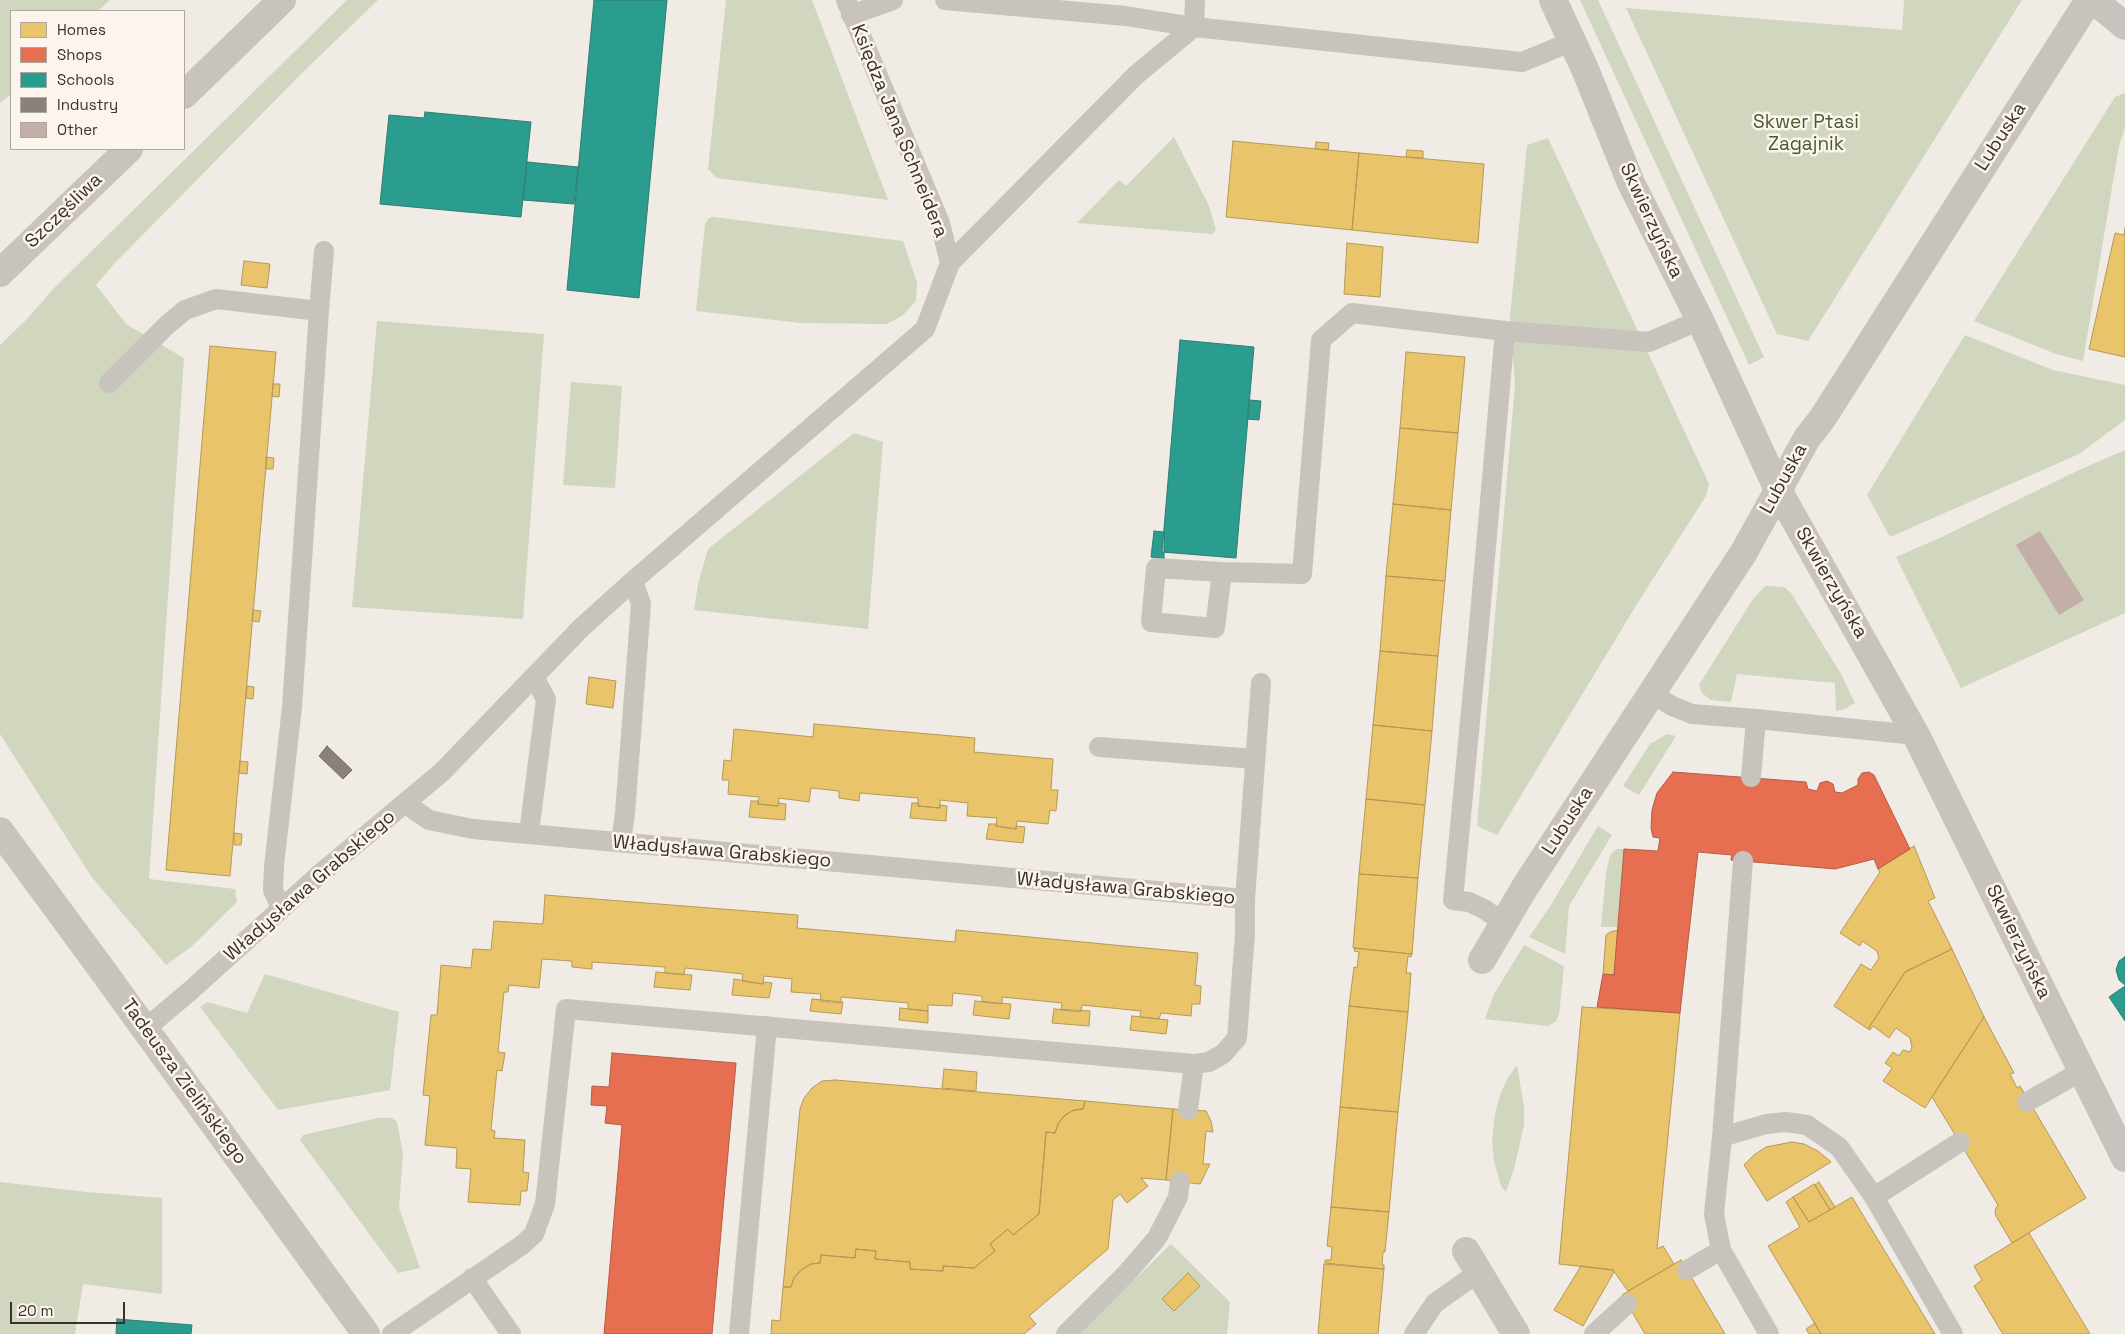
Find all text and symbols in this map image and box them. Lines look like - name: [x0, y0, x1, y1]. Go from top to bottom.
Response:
- legend: [10, 10, 185, 150]
- text: Homes: [57, 20, 106, 39]
- street label: Księdza Jana Schneidera: [846, 21, 952, 241]
- text: Shops: [57, 45, 102, 64]
- text: Schools: [57, 70, 114, 89]
- text: Industry: [57, 95, 118, 114]
- street label: Lubuska: [1971, 99, 2031, 175]
- park label: Skwer Ptasi Zagajnik: [1753, 112, 1859, 156]
- text: Other: [57, 120, 98, 139]
- street label: Skwierzyńska: [1614, 160, 1688, 282]
- street label: Szczęśliwa: [21, 169, 107, 253]
- street label: Lubuska: [1755, 440, 1813, 518]
- street label: Skwierzyńska: [1790, 523, 1872, 643]
- street label: Lubuska: [1538, 783, 1598, 859]
- street label: Władysława Grabskiego: [220, 805, 400, 967]
- street label: Władysława Grabskiego: [612, 831, 832, 873]
- street label: Władysława Grabskiego: [1016, 868, 1236, 910]
- street label: Skwierzyńska: [1981, 881, 2055, 1003]
- street label: Tadeusza Zielińskiego: [116, 995, 252, 1169]
- scale bar: [12, 1292, 128, 1324]
- text: 20 m: [18, 1301, 53, 1320]

